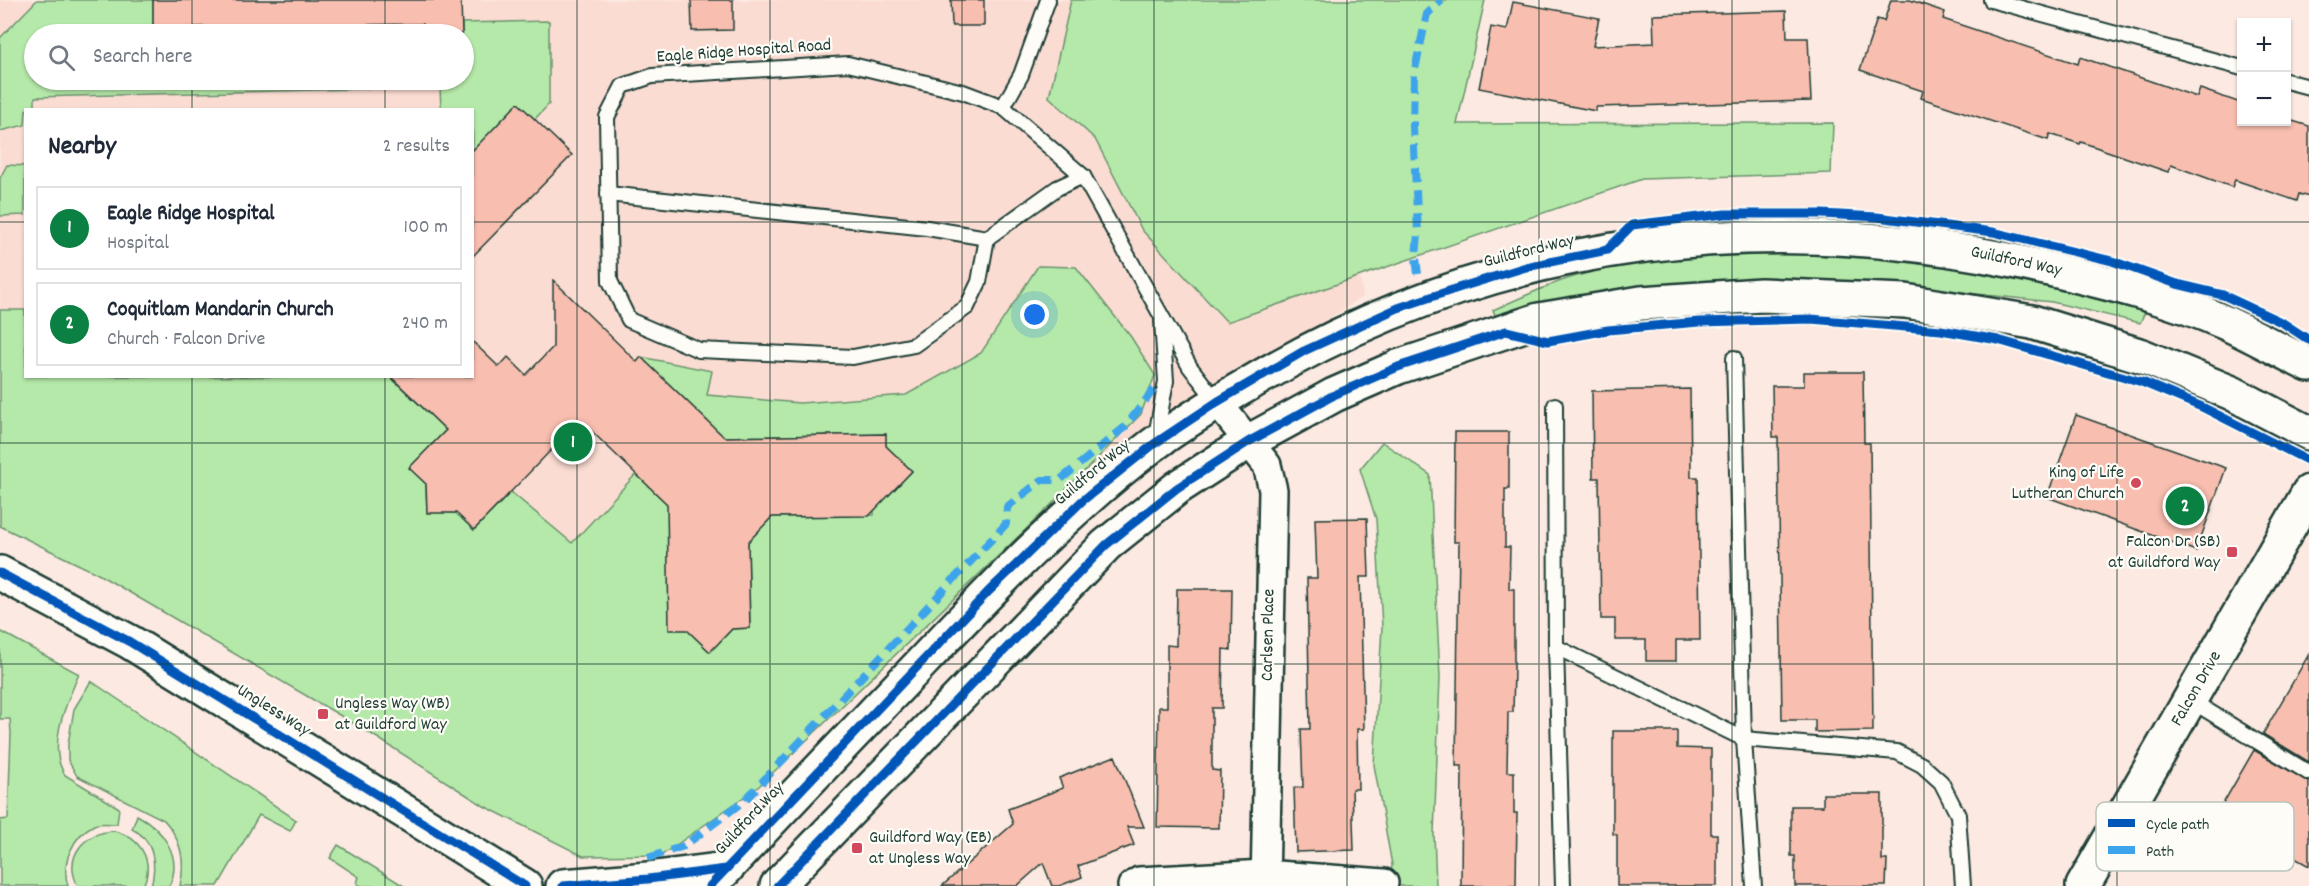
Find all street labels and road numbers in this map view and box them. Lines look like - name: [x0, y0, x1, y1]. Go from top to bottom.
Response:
- street label: Eagle Ridge Hospital Road: [656, 33, 832, 71]
- street label: Guildford Way: [1481, 229, 1578, 275]
- street label: Guildford Way: [1968, 240, 2065, 284]
- street label: Guildford Way: [1050, 433, 1137, 512]
- street label: Carlsen Place: [1256, 589, 1282, 681]
- street label: Falcon Drive: [2165, 647, 2229, 731]
- street label: Ungless Way: [231, 679, 315, 744]
- street label: Guildford Way: [709, 776, 791, 861]

